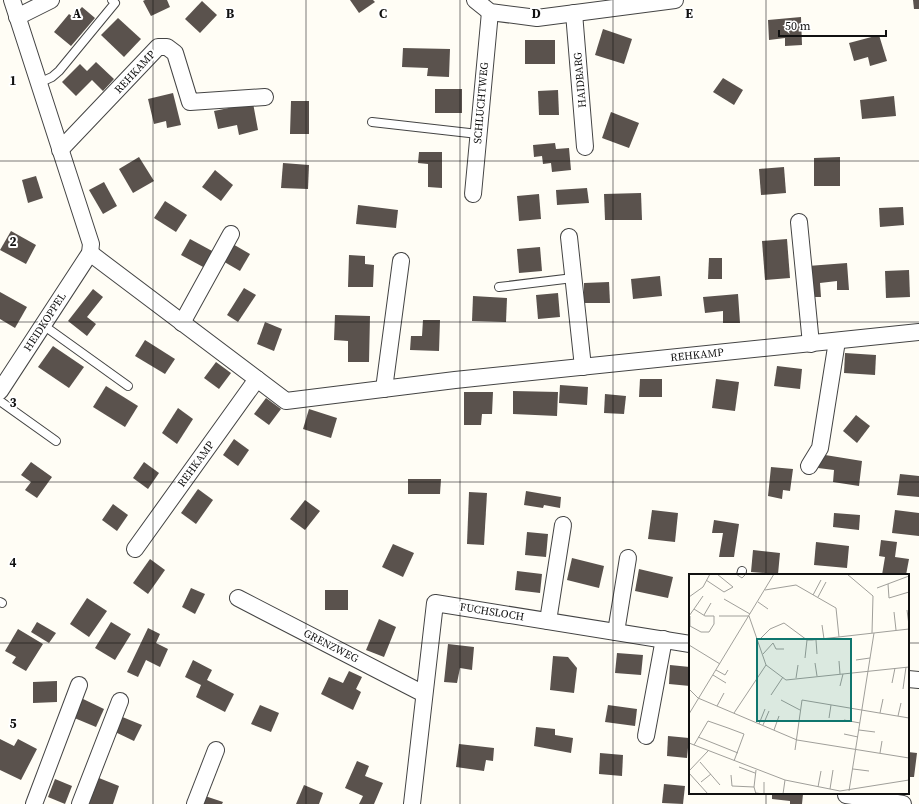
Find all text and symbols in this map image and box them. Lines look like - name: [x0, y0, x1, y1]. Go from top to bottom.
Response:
- text: A: [73, 5, 82, 22]
- text: B: [226, 5, 235, 22]
- text: C: [379, 5, 387, 22]
- text: D: [531, 5, 541, 22]
- text: E: [685, 5, 693, 22]
- scale bar: [779, 12, 886, 38]
- text: 50 m: [785, 18, 811, 34]
- street label: REHKAMP: [111, 47, 159, 97]
- street label: HAIDBARG: [570, 51, 590, 108]
- street label: SCHLUCHTWEG: [470, 61, 492, 144]
- text: 1: [9, 72, 17, 89]
- text: 2: [9, 233, 17, 250]
- street label: HEIDKOPPEL: [20, 289, 70, 354]
- street label: REHKAMP: [670, 345, 725, 365]
- text: 3: [9, 394, 17, 411]
- street label: REHKAMP: [174, 438, 218, 490]
- text: 4: [9, 554, 17, 571]
- inset map: [689, 574, 909, 794]
- street label: FUCHSLOCH: [459, 600, 526, 625]
- street label: GRENZWEG: [301, 626, 362, 667]
- text: 5: [9, 715, 17, 732]

